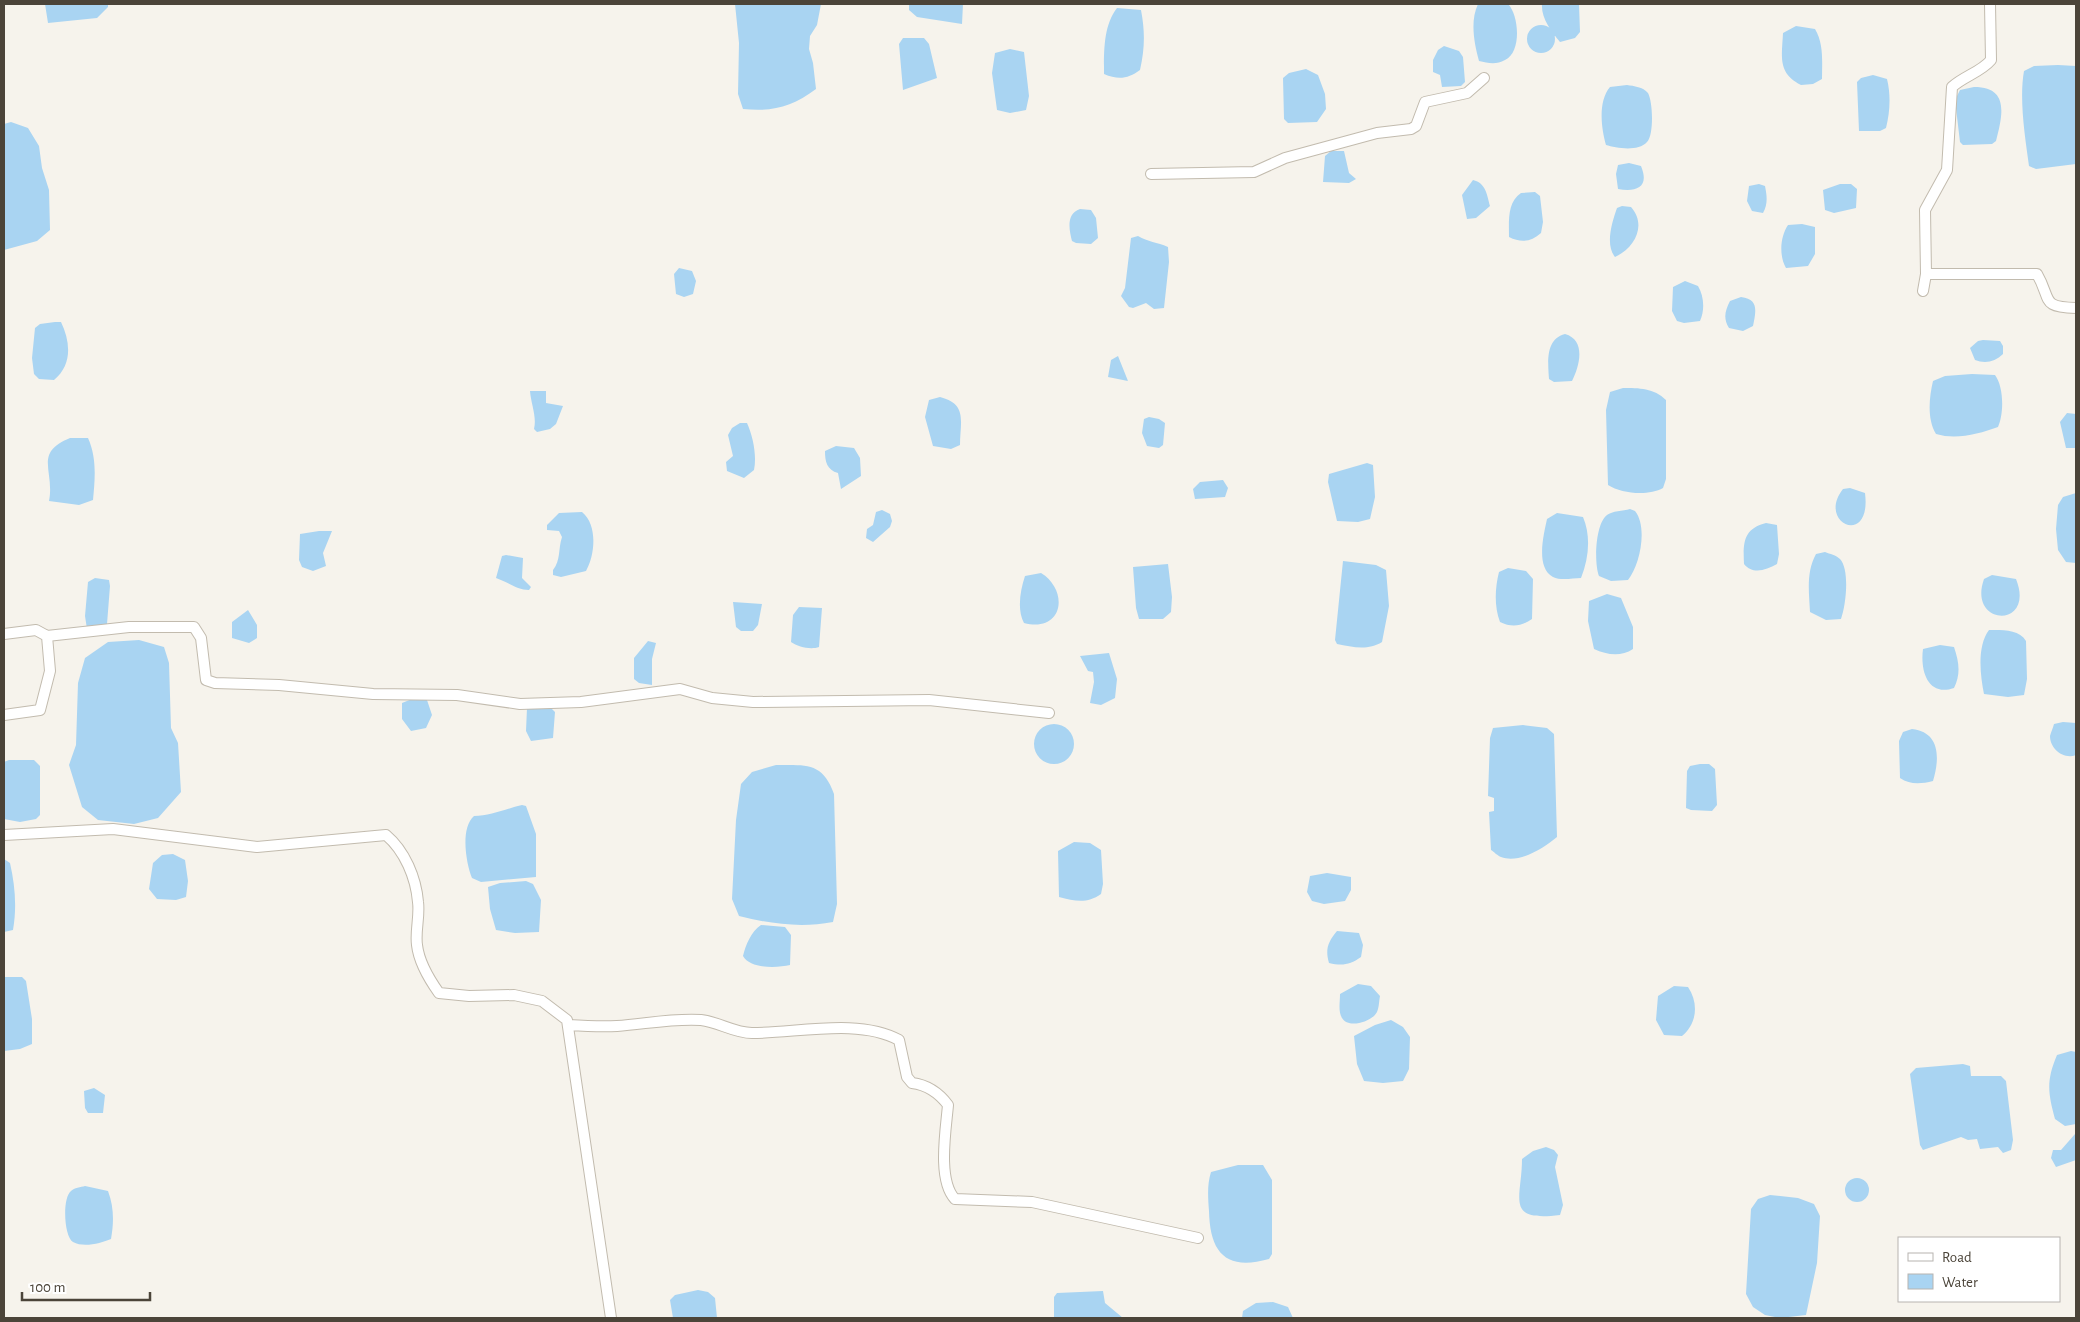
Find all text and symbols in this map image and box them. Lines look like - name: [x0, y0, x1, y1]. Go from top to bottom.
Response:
- legend: [1898, 1237, 2060, 1302]
- text: Road: [1942, 1250, 1972, 1265]
- scale bar: [22, 1270, 150, 1302]
- text: Water: [1942, 1275, 1978, 1290]
- text: 100 m: [30, 1280, 65, 1295]

